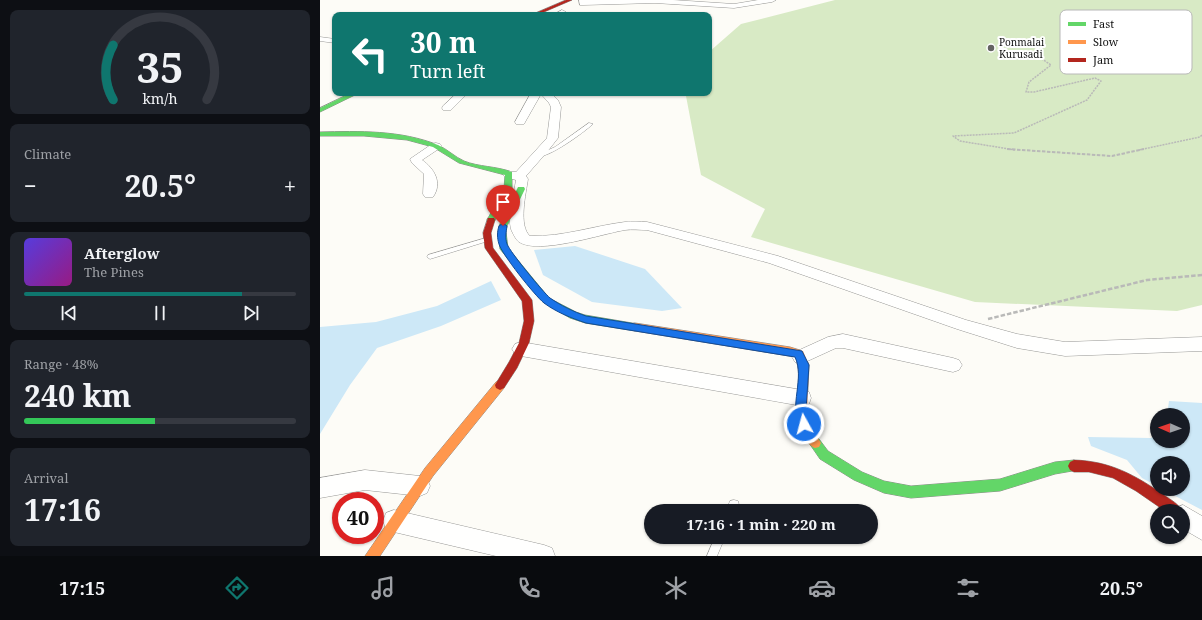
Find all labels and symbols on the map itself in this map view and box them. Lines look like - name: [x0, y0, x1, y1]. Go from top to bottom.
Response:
- legend: [1060, 10, 1192, 74]
- text: Fast: [1093, 16, 1114, 31]
- text: Slow: [1093, 34, 1119, 49]
- place label: Ponmalai Kurusadi: [999, 35, 1045, 61]
- marker: Ponmalai Kurusadi: [986, 43, 996, 53]
- text: Jam: [1092, 52, 1114, 67]
- pin: [486, 185, 520, 226]
- position arrow: [783, 403, 825, 445]
- north arrow: [1150, 408, 1190, 448]
- speed limit sign: 40: [332, 492, 384, 544]

